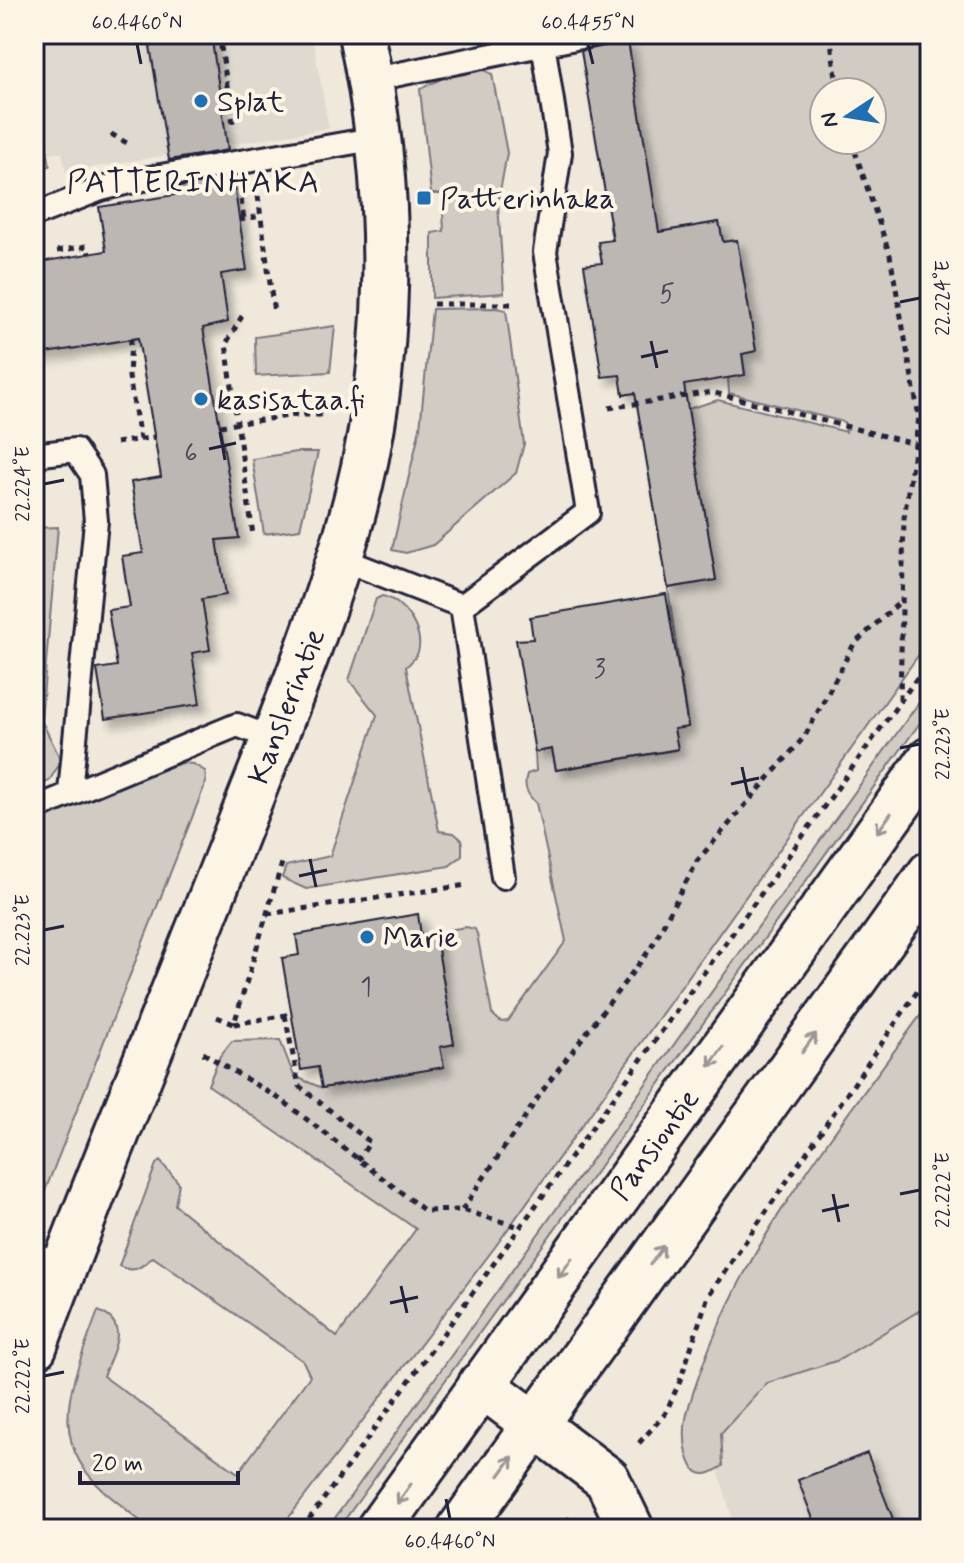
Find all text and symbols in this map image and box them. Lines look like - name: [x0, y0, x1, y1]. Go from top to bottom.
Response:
- text: 60.4460°N: [92, 10, 182, 37]
- text: 60.4455°N: [541, 10, 635, 37]
- north arrow: [808, 76, 888, 156]
- place label: Splat: [217, 83, 285, 122]
- marker: Splat: [192, 92, 210, 110]
- text: N: [815, 110, 846, 130]
- district label: PATTERINHAKA: [67, 162, 321, 204]
- place label: Patterinhaka: [440, 180, 615, 219]
- marker: Patterinhaka: [415, 189, 433, 207]
- text: 22.224°E: [930, 260, 957, 336]
- house number: 5: [659, 278, 675, 312]
- place label: kasisataa.fi: [217, 381, 365, 420]
- marker: kasisataa.fi: [192, 390, 210, 408]
- house number: 6: [184, 437, 198, 471]
- text: 22.224°E: [10, 446, 37, 522]
- street label: Kanslerintie: [240, 623, 335, 790]
- house number: 3: [594, 653, 606, 687]
- text: 22.223°E: [930, 708, 957, 780]
- one-way arrow: [876, 812, 893, 834]
- text: 22.223°E: [10, 894, 37, 966]
- place label: Marie: [383, 919, 458, 958]
- marker: Marie: [358, 928, 376, 946]
- house number: 1: [360, 971, 372, 1005]
- one-way arrow: [801, 1033, 817, 1055]
- one-way arrow: [708, 1046, 725, 1068]
- street label: Pansiontie: [602, 1081, 709, 1208]
- text: 22.222°E: [930, 1152, 957, 1228]
- one-way arrow: [649, 1244, 665, 1266]
- one-way arrow: [557, 1257, 573, 1279]
- text: 22.222°E: [10, 1338, 37, 1414]
- scale bar: [80, 1435, 238, 1485]
- text: 20 m: [92, 1449, 143, 1480]
- one-way arrow: [497, 1455, 514, 1477]
- one-way arrow: [396, 1482, 412, 1504]
- text: 60.4460°N: [405, 1529, 495, 1556]

